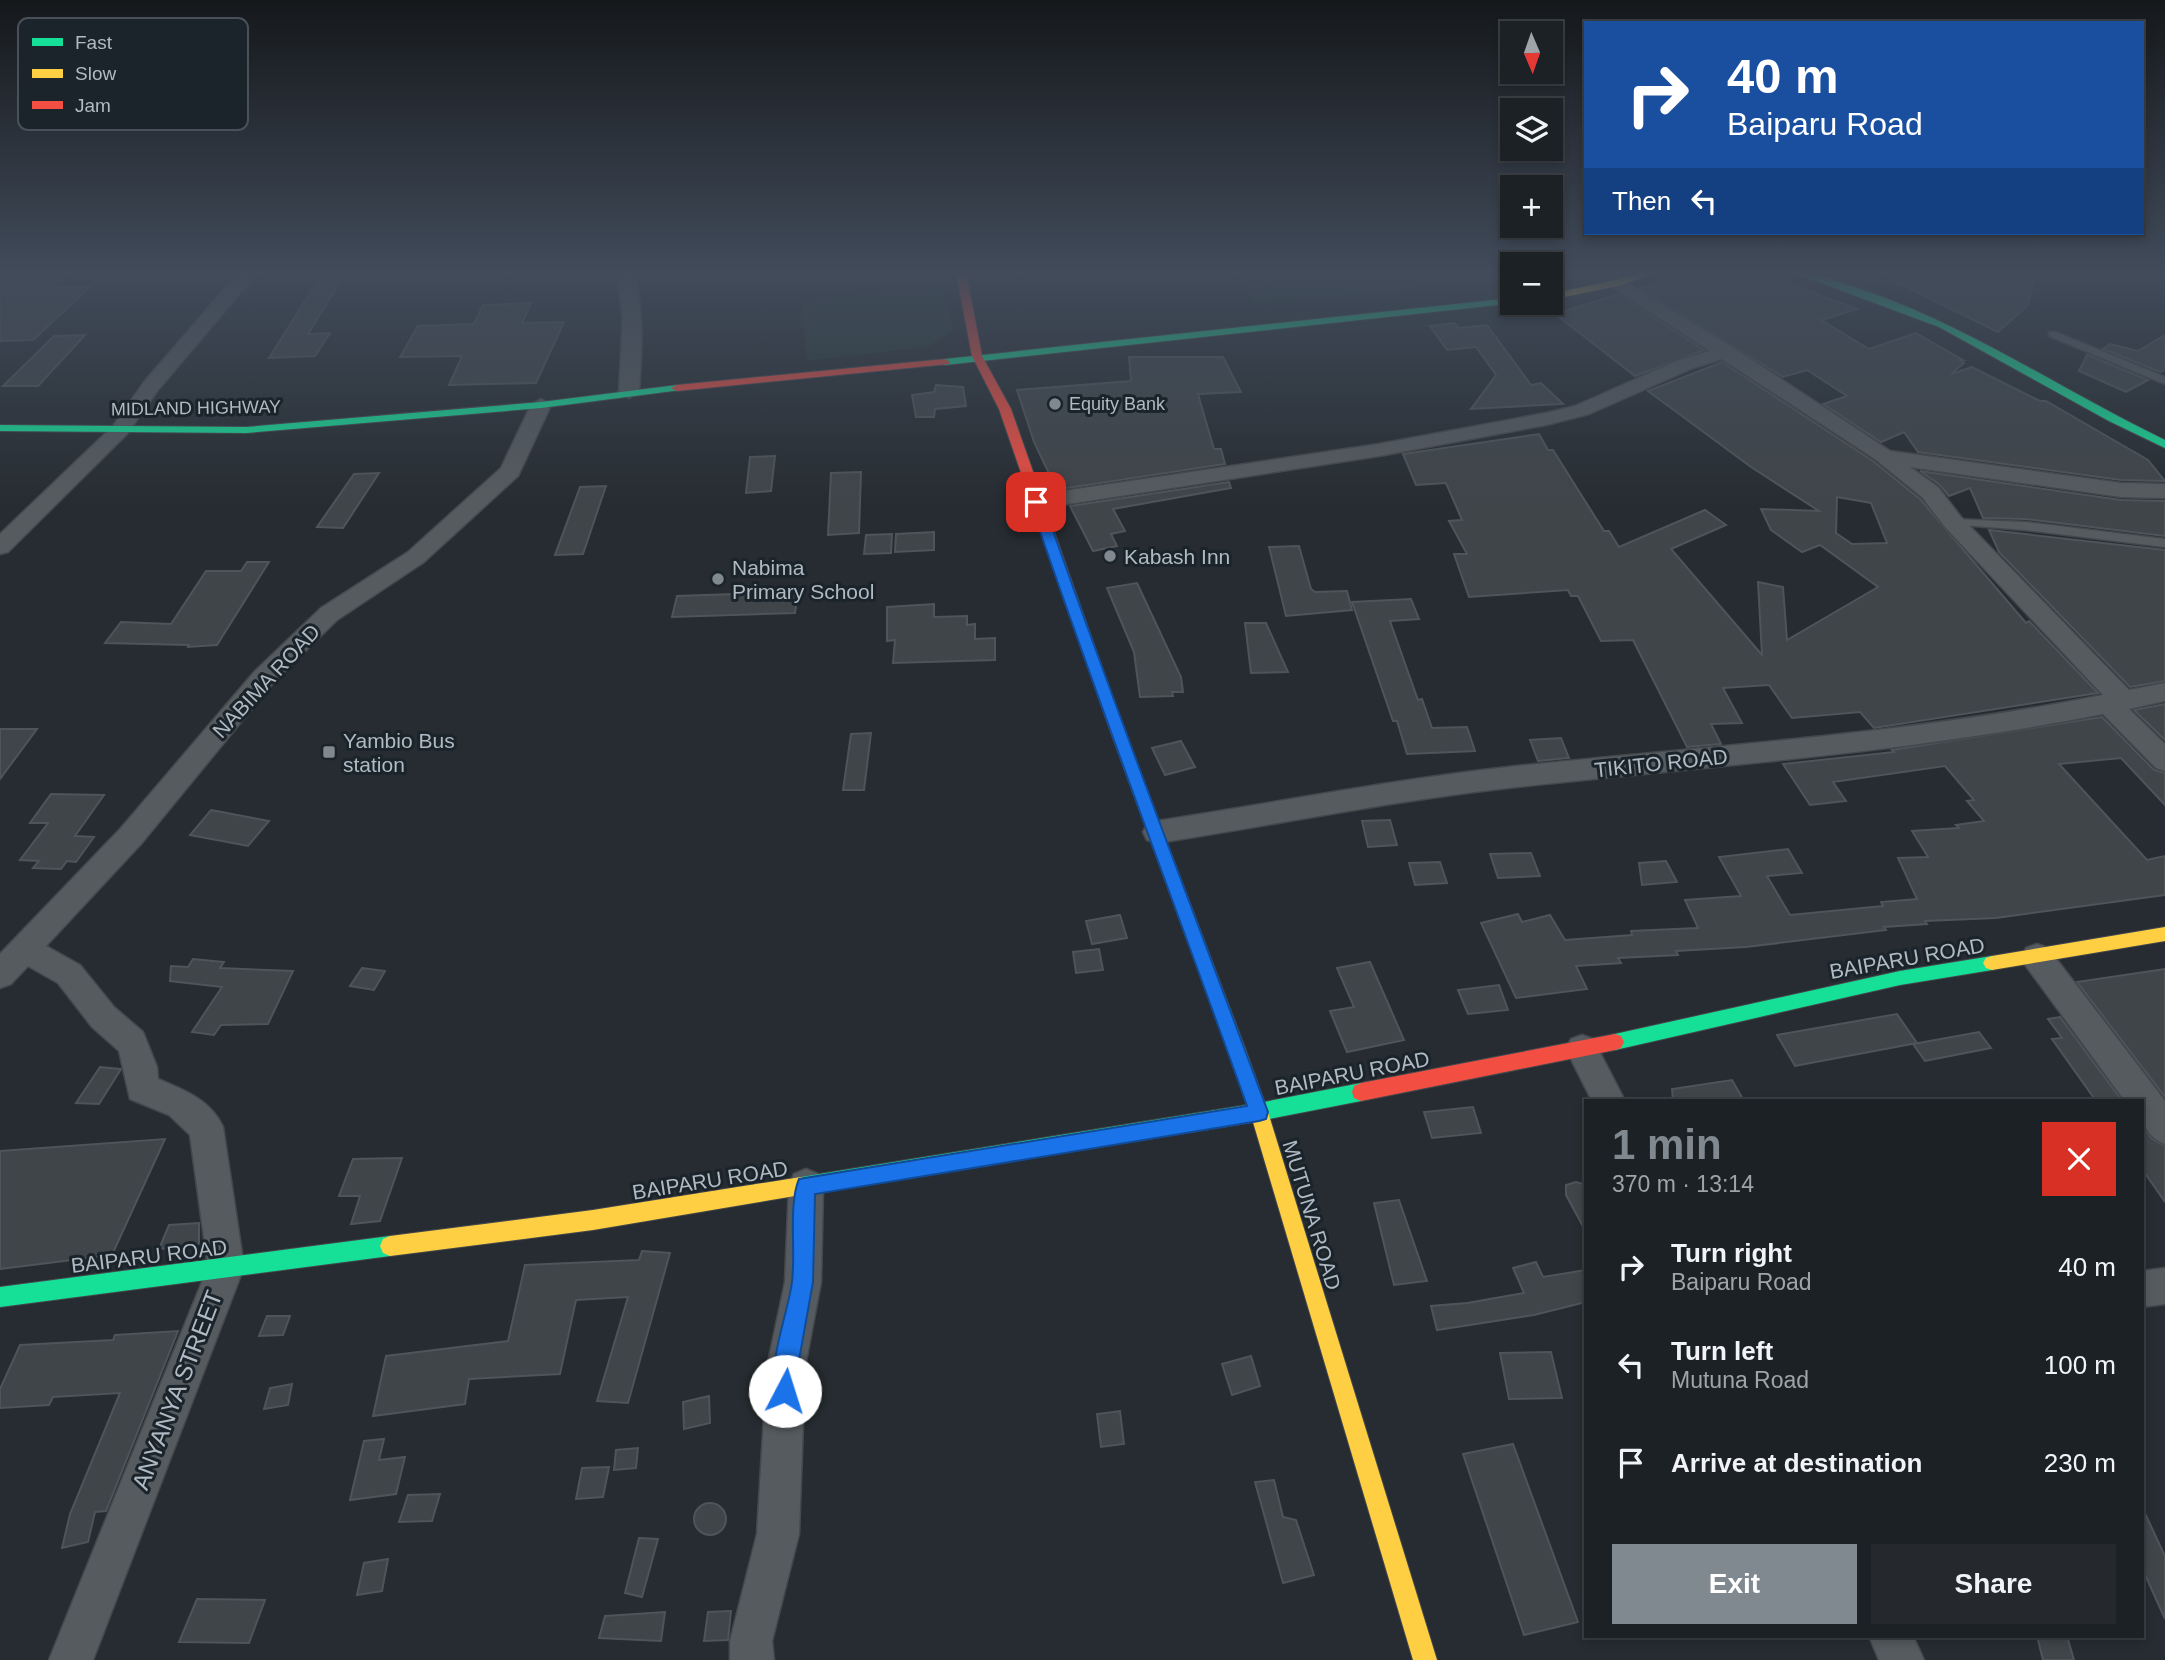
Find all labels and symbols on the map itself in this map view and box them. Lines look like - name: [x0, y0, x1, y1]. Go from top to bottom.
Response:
- legend: [18, 18, 248, 130]
- north arrow: [1500, 21, 1563, 84]
- text: Fast: [75, 32, 113, 53]
- text: Slow: [75, 63, 116, 84]
- text: Jam: [75, 95, 111, 116]
- place label: Equity Bank: [1069, 394, 1166, 414]
- marker: Equity Bank: [1047, 396, 1063, 412]
- street label: MIDLAND HIGHWAY: [111, 397, 281, 419]
- pin: [1006, 472, 1066, 532]
- place label: Kabash Inn: [1124, 545, 1230, 568]
- marker: Kabash Inn: [1102, 548, 1118, 564]
- place label: Nabima Primary School: [732, 556, 874, 603]
- marker: Nabima Primary School: [710, 571, 726, 587]
- street label: NABIMA ROAD: [208, 620, 324, 742]
- place label: Yambio Bus station: [343, 729, 455, 776]
- marker: Yambio Bus station: [321, 744, 337, 760]
- street label: TIKITO ROAD: [1593, 745, 1729, 781]
- street label: BAIPARU ROAD: [1828, 933, 1986, 983]
- street label: BAIPARU ROAD: [1273, 1047, 1431, 1099]
- street label: MUTUNA ROAD: [1278, 1137, 1346, 1293]
- street label: BAIPARU ROAD: [631, 1156, 789, 1204]
- street label: BAIPARU ROAD: [70, 1235, 228, 1277]
- street label: ANYANYA STREET: [127, 1286, 228, 1493]
- position arrow: [748, 1354, 822, 1428]

